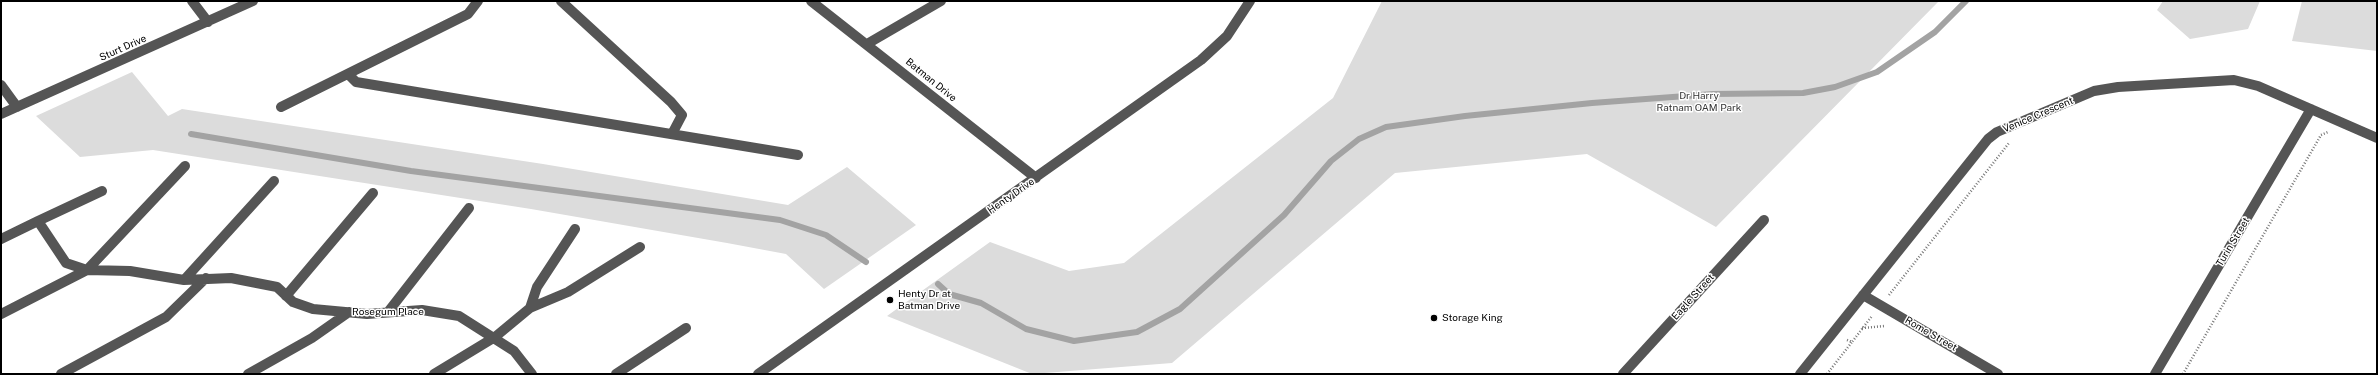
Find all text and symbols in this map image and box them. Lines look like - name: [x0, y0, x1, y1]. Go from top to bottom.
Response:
- street label: Sturt Drive: [98, 32, 148, 64]
- street label: Batman Drive: [903, 56, 959, 104]
- park label: Dr Harry Ratnam OAM Park: [1657, 90, 1741, 114]
- street label: Venice Crescent: [2001, 95, 2075, 135]
- street label: Henty Drive: [985, 175, 1037, 217]
- street label: Turin Street: [2214, 215, 2252, 269]
- street label: Eagle Street: [1669, 271, 1717, 323]
- place label: Henty Dr at Batman Drive: [898, 288, 960, 312]
- marker: Henty Dr at Batman Drive: [885, 295, 895, 305]
- street label: Rosegum Place: [352, 306, 424, 318]
- place label: Storage King: [1442, 312, 1503, 324]
- marker: Storage King: [1429, 313, 1439, 323]
- street label: Rome Street: [1903, 314, 1959, 354]

